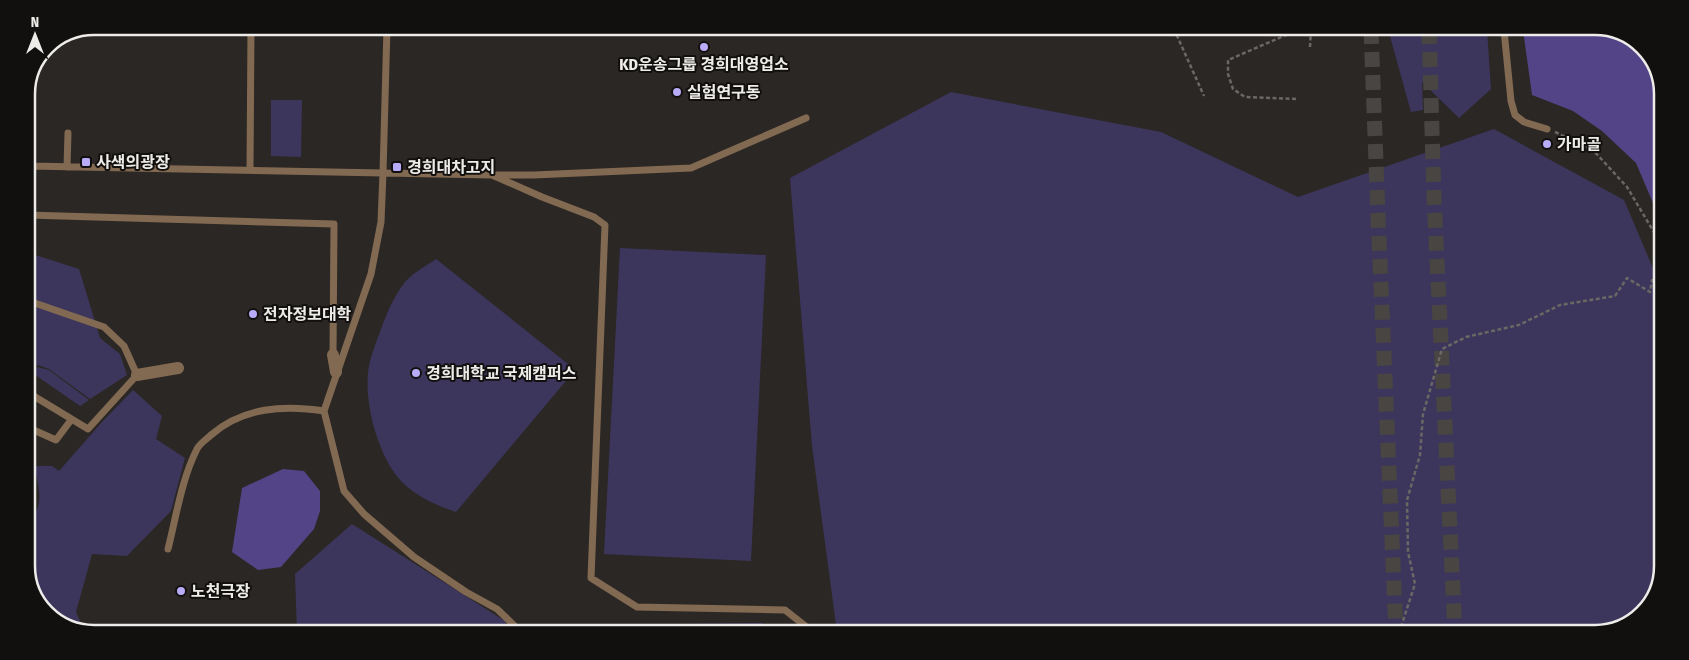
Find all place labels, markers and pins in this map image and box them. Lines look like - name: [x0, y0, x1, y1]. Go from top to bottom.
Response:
- marker: KD운송그룹 경희대영업소: [698, 41, 710, 53]
- place label: KD운송그룹 경희대영업소: [619, 55, 789, 74]
- place label: 실험연구동: [687, 83, 761, 102]
- marker: 실험연구동: [671, 86, 683, 98]
- place label: 가마골: [1557, 135, 1601, 154]
- marker: 가마골: [1541, 138, 1553, 150]
- place label: 사색의광장: [96, 153, 170, 172]
- marker: 사색의광장: [80, 156, 92, 168]
- place label: 경희대차고지: [407, 158, 495, 177]
- marker: 경희대차고지: [391, 161, 403, 173]
- place label: 전자정보대학: [263, 305, 352, 324]
- marker: 전자정보대학: [247, 308, 259, 320]
- place label: 경희대학교 국제캠퍼스: [426, 364, 577, 383]
- marker: 경희대학교 국제캠퍼스: [410, 367, 422, 379]
- place label: 노천극장: [191, 582, 250, 601]
- marker: 노천극장: [175, 585, 187, 597]

